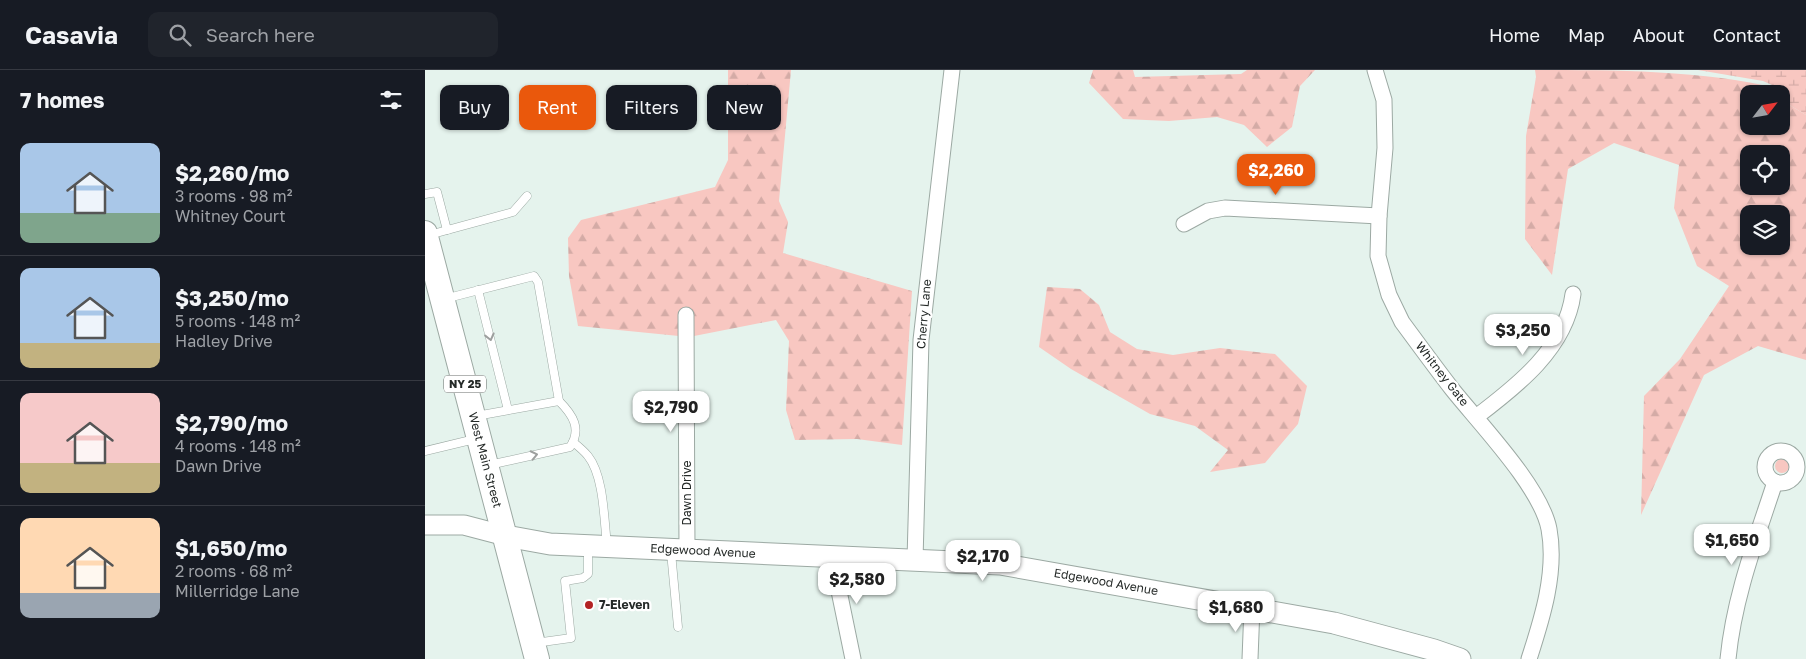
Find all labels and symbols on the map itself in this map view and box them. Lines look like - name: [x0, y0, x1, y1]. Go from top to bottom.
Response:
- north arrow: [1740, 85, 1790, 135]
- pin: $2,260: [1235, 154, 1317, 196]
- street label: Cherry Lane: [913, 278, 934, 349]
- pin: $3,250: [1482, 314, 1564, 356]
- one-way arrow: [484, 333, 495, 342]
- street label: Whitney Gate: [1413, 338, 1472, 409]
- road number: NY 25: [444, 376, 486, 392]
- pin: $2,790: [630, 390, 712, 433]
- street label: West Main Street: [466, 410, 506, 510]
- one-way arrow: [530, 450, 539, 461]
- street label: Dawn Drive: [679, 461, 694, 525]
- pin: $1,650: [1691, 524, 1773, 566]
- street label: Edgewood Avenue: [650, 540, 756, 561]
- pin: $2,170: [942, 540, 1024, 582]
- pin: $2,580: [816, 562, 898, 605]
- street label: Edgewood Avenue: [1053, 565, 1159, 598]
- pin: $1,680: [1195, 590, 1277, 633]
- place label: 7-Eleven: [599, 597, 650, 612]
- marker: 7-Eleven: [583, 599, 595, 611]

